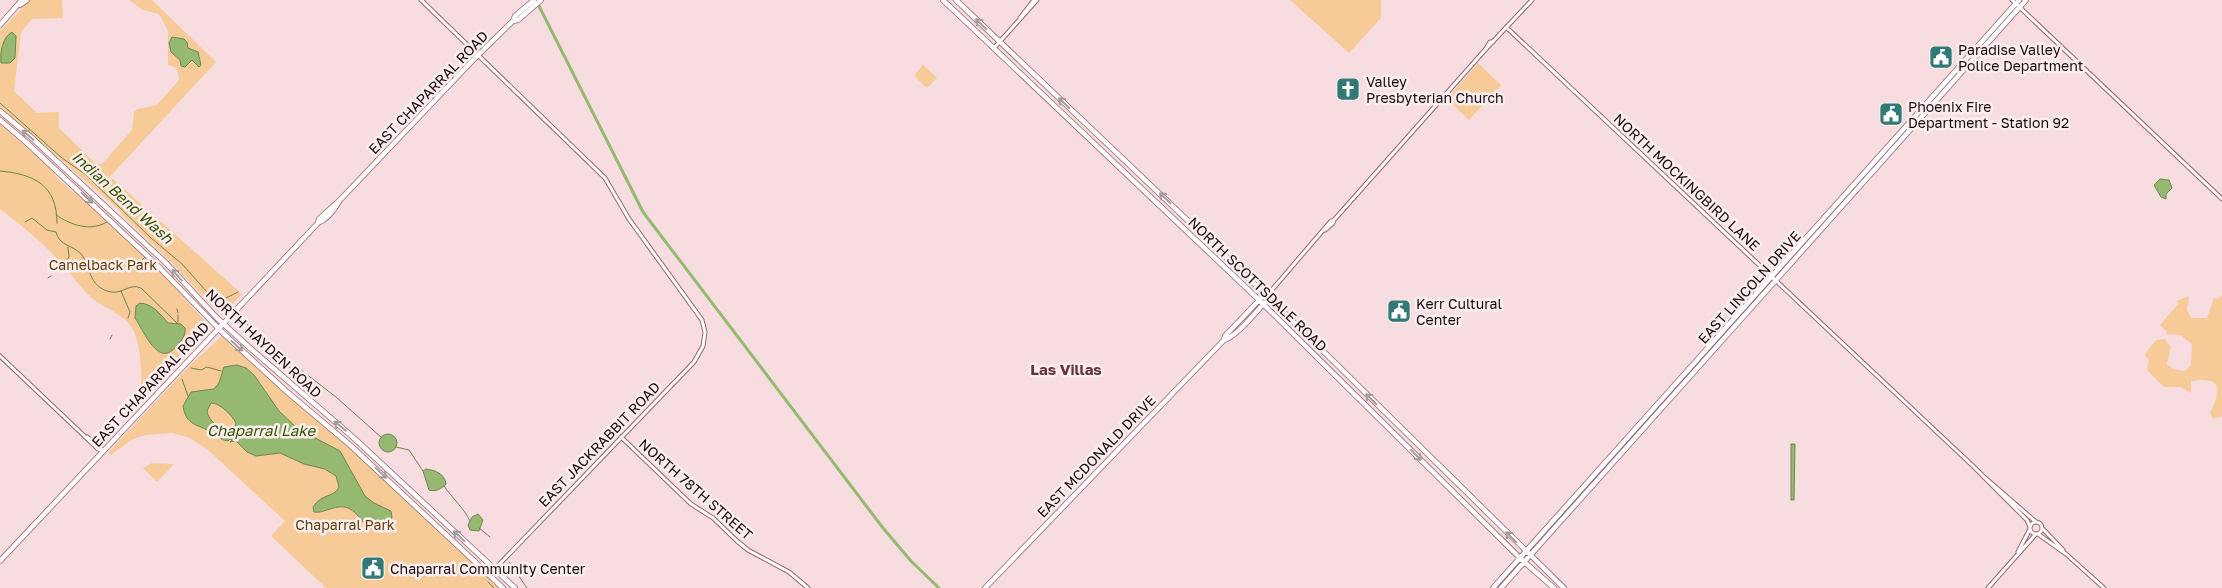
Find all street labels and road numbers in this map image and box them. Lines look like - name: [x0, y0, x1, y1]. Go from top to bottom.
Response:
- street label: EAST CHAPARRAL ROAD: [365, 27, 491, 157]
- street label: NORTH MOCKINGBIRD LANE: [1611, 110, 1763, 254]
- street label: NORTH SCOTTSDALE ROAD: [1185, 213, 1331, 355]
- street label: EAST LINCOLN DRIVE: [1694, 227, 1804, 347]
- street label: NORTH HAYDEN ROAD: [203, 285, 325, 401]
- street label: EAST CHAPARRAL ROAD: [88, 318, 212, 450]
- street label: EAST JACKRABBIT ROAD: [535, 378, 663, 510]
- street label: EAST MCDONALD DRIVE: [1033, 391, 1159, 521]
- street label: NORTH 78TH STREET: [636, 435, 756, 543]

